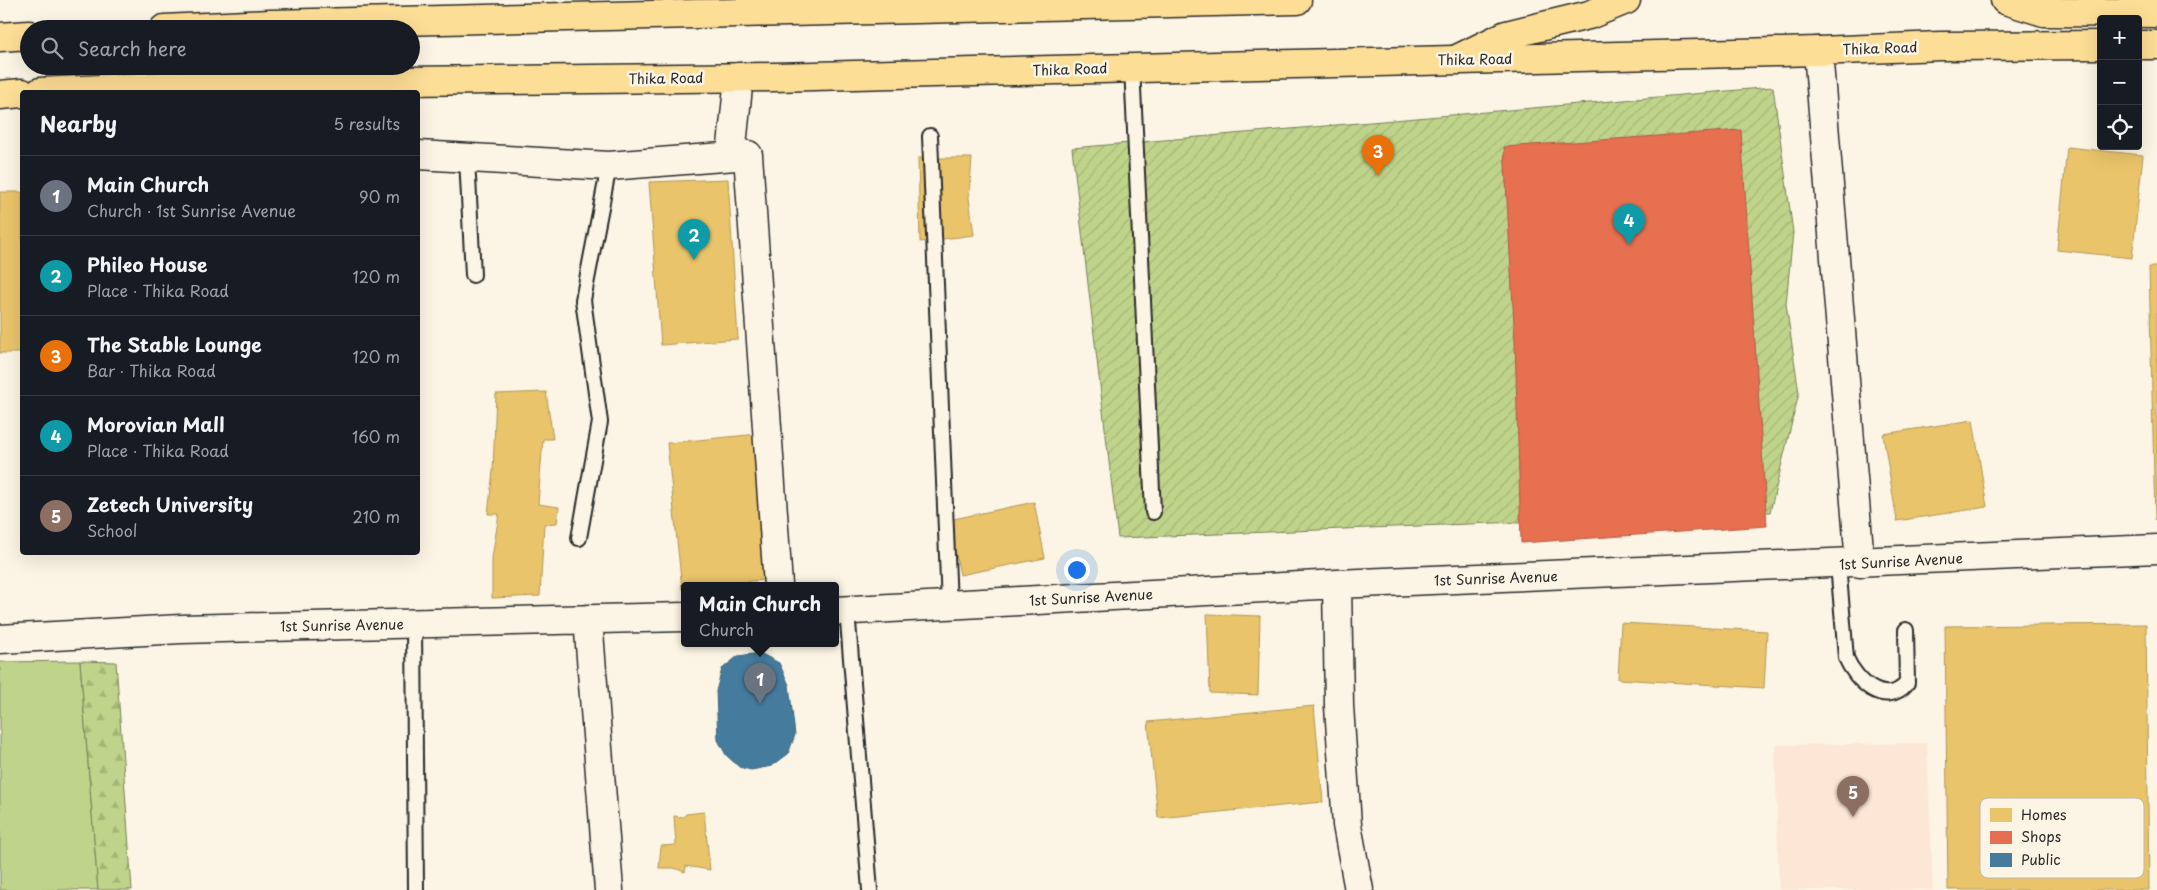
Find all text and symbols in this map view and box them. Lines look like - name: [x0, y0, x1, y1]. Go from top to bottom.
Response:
- map controls: [2097, 15, 2142, 150]
- button: +: [2097, 15, 2142, 60]
- search box: [20, 20, 420, 75]
- icon: search: [38, 34, 66, 62]
- text: Search here: [78, 34, 187, 62]
- street label: Thika Road: [1842, 36, 1918, 60]
- street label: Thika Road: [1437, 48, 1513, 70]
- street label: Thika Road: [1032, 57, 1108, 81]
- button: −: [2097, 60, 2142, 105]
- street label: Thika Road: [628, 67, 704, 89]
- button: locate: [2097, 105, 2142, 150]
- text: Nearby: [40, 107, 117, 139]
- text: 5 results: [333, 111, 400, 135]
- pin: 3: [1362, 135, 1394, 176]
- text: Main Church: [87, 170, 209, 198]
- text: 1: [52, 184, 60, 208]
- text: 90 m: [359, 184, 400, 208]
- text: Church · 1st Sunrise Avenue: [87, 198, 296, 222]
- pin: 4: [1613, 204, 1645, 245]
- pin: 2: [678, 219, 710, 260]
- text: Phileo House: [87, 250, 207, 278]
- text: 2: [50, 264, 62, 288]
- text: 120 m: [353, 264, 400, 288]
- text: Place · Thika Road: [87, 278, 229, 302]
- text: The Stable Lounge: [87, 330, 262, 358]
- text: 3: [51, 344, 61, 368]
- text: 120 m: [353, 344, 400, 368]
- text: Bar · Thika Road: [87, 358, 216, 382]
- text: Morovian Mall: [87, 410, 224, 438]
- text: 4: [51, 424, 61, 448]
- text: 160 m: [352, 424, 400, 448]
- text: Place · Thika Road: [87, 438, 229, 462]
- text: Zetech University: [87, 490, 253, 518]
- text: 5: [51, 504, 61, 528]
- text: 210 m: [352, 504, 400, 528]
- text: School: [87, 518, 137, 542]
- street label: 1st Sunrise Avenue: [1839, 547, 1963, 575]
- your location: [1064, 557, 1090, 583]
- street label: 1st Sunrise Avenue: [1434, 565, 1558, 591]
- popup: [681, 582, 839, 647]
- street label: 1st Sunrise Avenue: [1029, 583, 1153, 611]
- text: Main Church: [699, 589, 821, 617]
- street label: 1st Sunrise Avenue: [280, 613, 404, 637]
- text: Church: [699, 617, 754, 641]
- pin: 1: [744, 663, 776, 704]
- pin: 5: [1837, 776, 1869, 817]
- legend: [1980, 798, 2144, 878]
- text: Homes: [2021, 804, 2067, 825]
- text: Shops: [2021, 826, 2061, 847]
- text: Public: [2021, 849, 2061, 870]

